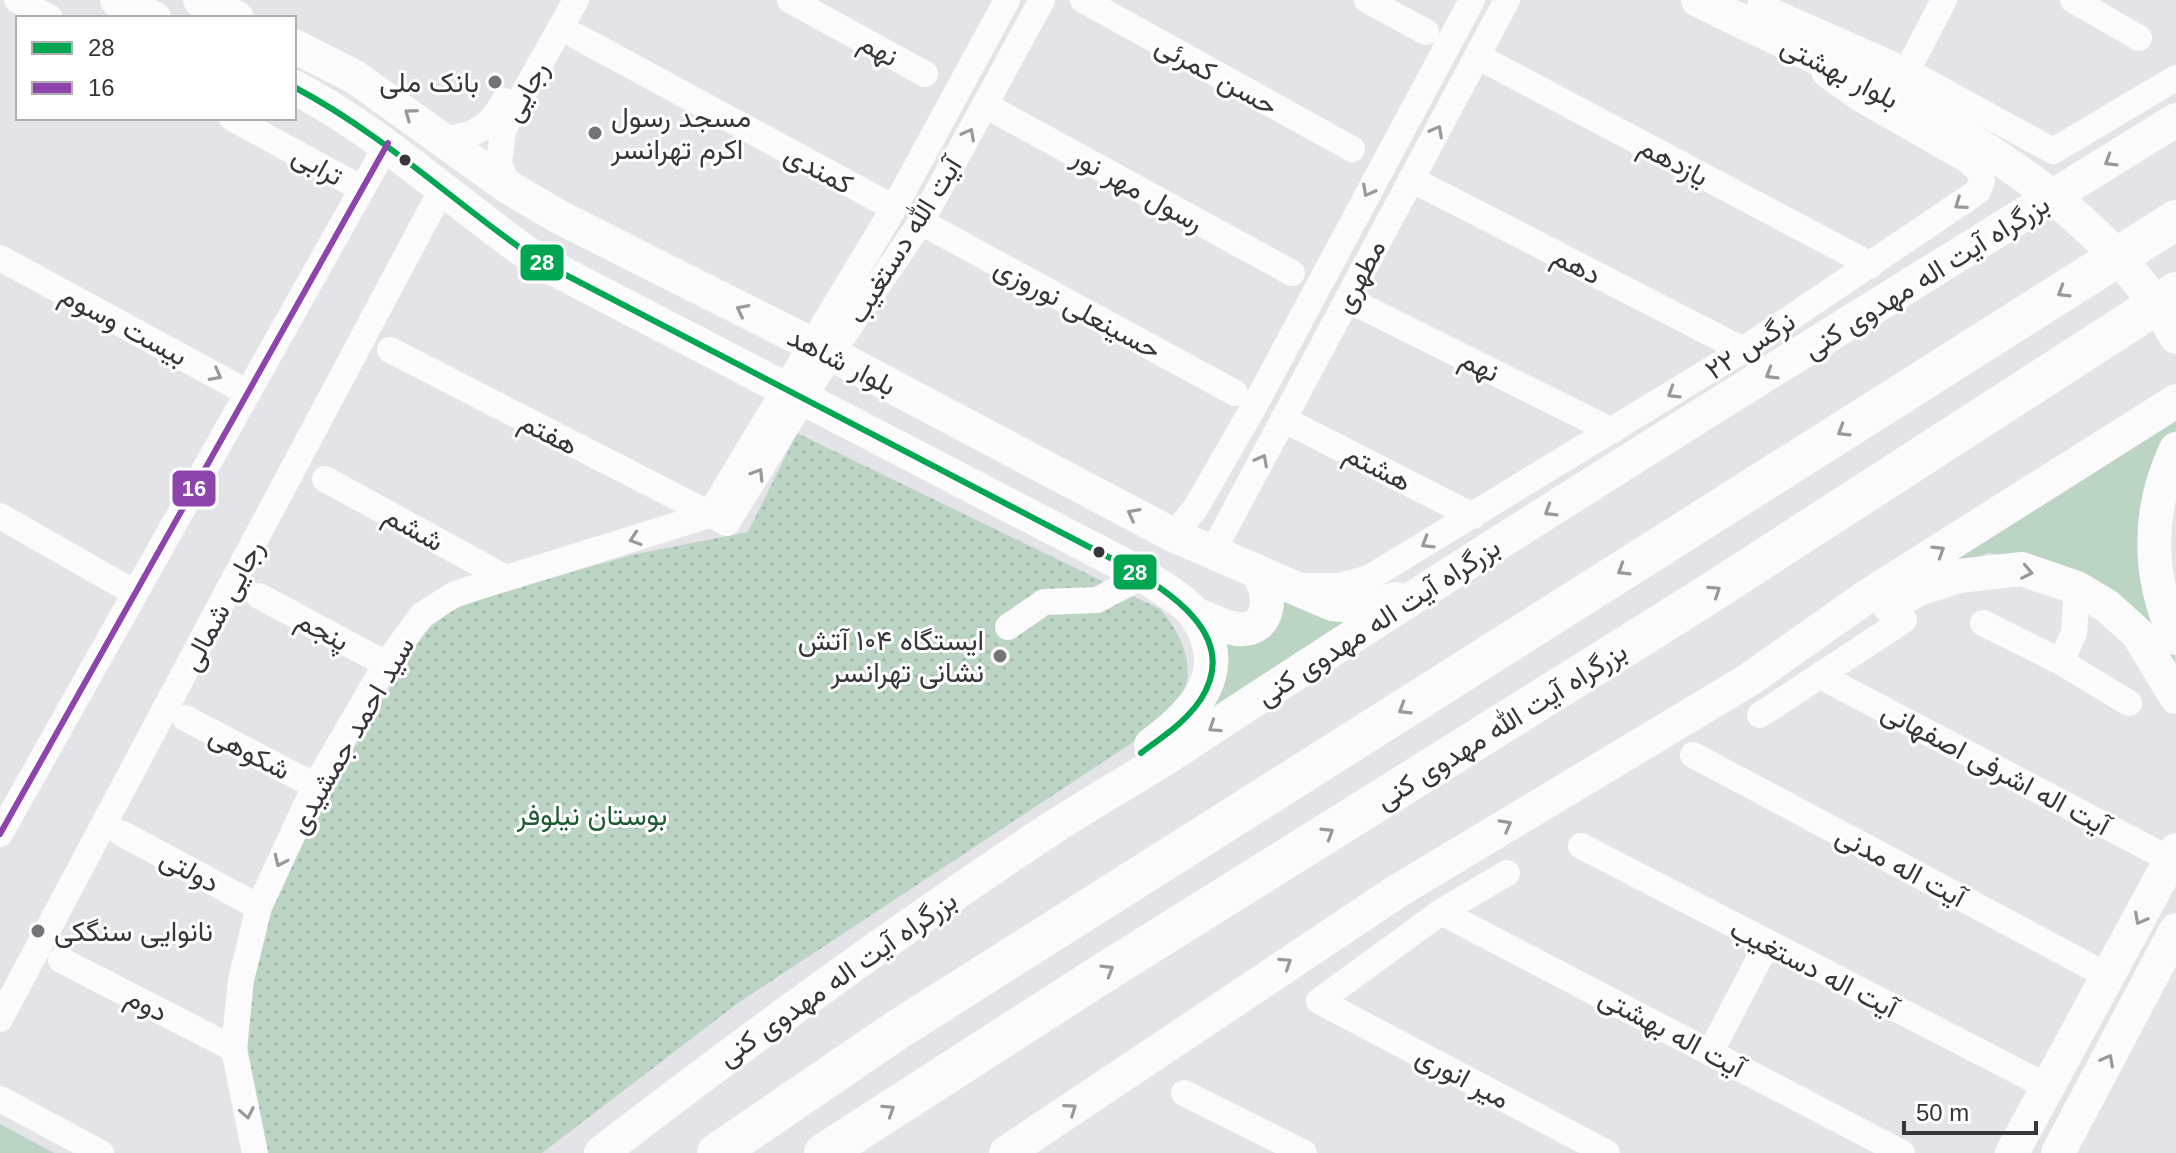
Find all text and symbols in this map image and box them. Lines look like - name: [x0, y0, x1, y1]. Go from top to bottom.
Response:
- legend: [16, 16, 296, 120]
- street label: نهم: [852, 26, 904, 75]
- street label: حسن کمرئی: [1149, 29, 1283, 123]
- street label: بلوار بهشتی: [1775, 30, 1904, 117]
- text: 28: [88, 34, 115, 61]
- street label: رجایی: [496, 56, 556, 128]
- place label: بانک ملی: [379, 67, 479, 99]
- marker: بانک ملی: [486, 73, 504, 91]
- text: 16: [88, 74, 115, 101]
- place label: مسجد رسول اکرم تهرانسر: [610, 102, 751, 168]
- one-way arrow: [404, 110, 419, 124]
- marker: مسجد رسول اکرم تهرانسر: [586, 124, 604, 142]
- one-way arrow: [1427, 125, 1442, 140]
- one-way arrow: [959, 129, 975, 143]
- street label: یازدهم: [1632, 130, 1714, 195]
- street label: ترابی: [286, 139, 348, 194]
- street label: کمندی: [779, 139, 858, 201]
- street label: رسول مهر نور: [1065, 140, 1209, 240]
- street label: آیت الله دستغیب: [840, 149, 970, 329]
- one-way arrow: [2104, 151, 2119, 167]
- unlabelled marker: [397, 152, 413, 168]
- one-way arrow: [1363, 183, 1378, 198]
- street label: بزرگراه آیت اله مهدوی کنی: [1798, 188, 2056, 366]
- one-way arrow: [1955, 194, 1969, 209]
- street label: مطهری: [1327, 234, 1393, 319]
- street label: دهم: [1546, 240, 1606, 293]
- line badge: 28: [519, 243, 565, 282]
- text: 28: [530, 250, 554, 275]
- street label: حسینعلی نوروزی: [988, 252, 1166, 367]
- street label: بیست وسوم: [54, 279, 193, 375]
- one-way arrow: [2057, 282, 2072, 297]
- one-way arrow: [735, 304, 750, 320]
- street label: نرگس ۲۲: [1700, 305, 1802, 387]
- street label: بلوار شاهد: [782, 321, 901, 404]
- street label: نهم: [1454, 343, 1504, 391]
- one-way arrow: [1765, 364, 1780, 379]
- one-way arrow: [208, 366, 223, 381]
- one-way arrow: [1667, 384, 1682, 399]
- street label: هفتم: [513, 406, 583, 464]
- one-way arrow: [1837, 421, 1852, 436]
- street label: هشتم: [1338, 438, 1416, 500]
- one-way arrow: [1252, 453, 1267, 468]
- one-way arrow: [748, 468, 763, 483]
- line badge: 16: [171, 469, 217, 508]
- text: 16: [182, 476, 206, 501]
- street label: ششم: [377, 499, 449, 560]
- one-way arrow: [1544, 501, 1559, 516]
- one-way arrow: [1128, 508, 1142, 524]
- one-way arrow: [628, 530, 642, 546]
- street label: بزرگراه آیت اله مهدوی کنی: [1251, 531, 1507, 713]
- one-way arrow: [1421, 533, 1436, 549]
- street label: رجایی شمالی: [175, 535, 272, 677]
- unlabelled marker: [1091, 544, 1107, 560]
- one-way arrow: [1930, 546, 1944, 561]
- line badge: 28: [1112, 553, 1158, 591]
- text: 28: [1123, 560, 1147, 585]
- one-way arrow: [1618, 561, 1632, 576]
- one-way arrow: [2020, 563, 2033, 580]
- one-way arrow: [1706, 585, 1721, 600]
- street label: پنجم: [290, 604, 354, 660]
- place label: ایستگاه ۱۰۴ آتش ‌نشانی تهرانسر: [798, 625, 984, 690]
- street label: سید احمد جمشیدی: [282, 631, 421, 840]
- street label: بزرگراه آیت الله مهدوی کنی: [1370, 635, 1634, 817]
- marker: ایستگاه ۱۰۴ آتش ‌نشانی تهرانسر: [991, 647, 1009, 665]
- street label: آیت اله اشرفی اصفهانی: [1876, 695, 2117, 845]
- one-way arrow: [1398, 700, 1413, 715]
- one-way arrow: [1208, 717, 1222, 732]
- street label: شکوهی: [203, 719, 295, 788]
- park label: بوستان نیلوفر: [516, 800, 667, 833]
- one-way arrow: [1497, 819, 1512, 835]
- street label: آیت اله مدنی: [1830, 819, 1973, 915]
- one-way arrow: [1320, 827, 1334, 842]
- street label: دولتی: [154, 842, 224, 900]
- one-way arrow: [274, 853, 290, 867]
- street label: بزرگراه آیت اله مهدوی کنی: [712, 884, 964, 1074]
- one-way arrow: [2134, 910, 2149, 925]
- street label: آیت اله دستغیب: [1724, 913, 1905, 1026]
- place label: نانوایی سنگکی: [54, 916, 213, 949]
- marker: نانوایی سنگکی: [29, 922, 47, 940]
- one-way arrow: [1278, 958, 1292, 973]
- one-way arrow: [1099, 964, 1114, 980]
- street label: دوم: [119, 981, 173, 1031]
- street label: آیت اله بهشتی: [1593, 981, 1752, 1087]
- street label: میر انوری: [1410, 1040, 1515, 1117]
- one-way arrow: [2099, 1053, 2114, 1068]
- scale bar: [1904, 1085, 2036, 1135]
- text: 50 m: [1916, 1099, 1969, 1126]
- one-way arrow: [880, 1104, 894, 1119]
- one-way arrow: [1062, 1104, 1076, 1119]
- one-way arrow: [237, 1106, 254, 1119]

